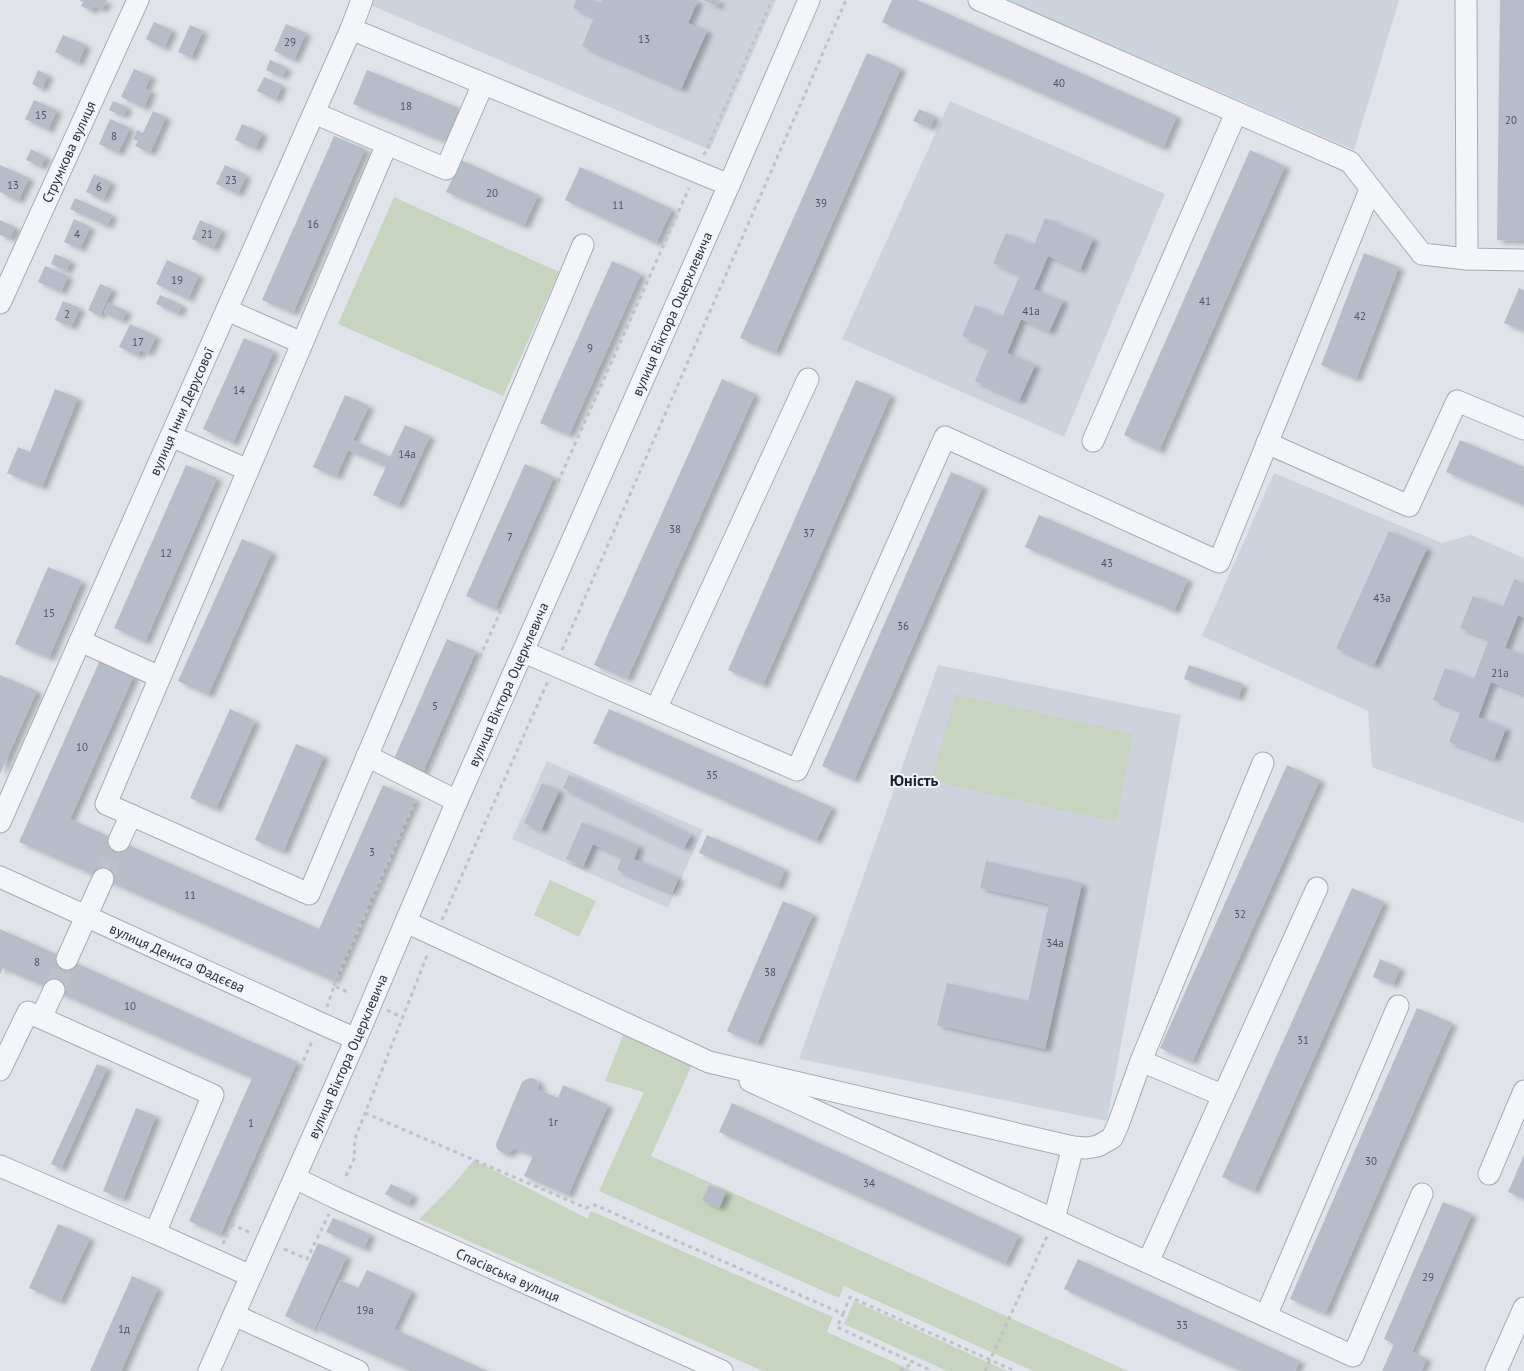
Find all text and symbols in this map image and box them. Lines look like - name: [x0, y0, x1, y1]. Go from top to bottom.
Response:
- house number: 13: [638, 32, 650, 46]
- house number: 29: [284, 35, 296, 49]
- house number: 40: [1053, 76, 1065, 90]
- street label: Струмкова вулиця: [38, 98, 100, 206]
- house number: 18: [400, 99, 412, 113]
- house number: 15: [35, 108, 47, 122]
- house number: 20: [1505, 113, 1517, 127]
- house number: 8: [111, 129, 117, 143]
- house number: 23: [225, 173, 237, 187]
- house number: 13: [7, 178, 19, 192]
- house number: 6: [96, 180, 102, 194]
- house number: 20: [486, 186, 498, 200]
- house number: 39: [815, 196, 827, 210]
- house number: 11: [612, 198, 624, 212]
- house number: 16: [307, 217, 319, 231]
- house number: 4: [74, 227, 80, 241]
- house number: 21: [201, 227, 213, 241]
- street label: вулиця Віктора Оцерклевича: [628, 229, 716, 399]
- house number: 19: [171, 273, 183, 287]
- house number: 41: [1199, 294, 1211, 308]
- house number: 41а: [1022, 304, 1040, 318]
- house number: 2: [64, 307, 70, 321]
- house number: 42: [1354, 309, 1366, 323]
- house number: 17: [132, 335, 144, 349]
- house number: 9: [587, 341, 593, 355]
- street label: вулиця Інни Дерусової: [146, 344, 218, 478]
- house number: 14: [233, 383, 245, 397]
- house number: 14а: [398, 447, 416, 461]
- house number: 38: [669, 522, 681, 536]
- house number: 37: [803, 526, 815, 540]
- house number: 7: [507, 530, 513, 544]
- house number: 12: [160, 546, 172, 560]
- house number: 43: [1101, 556, 1113, 570]
- house number: 43а: [1373, 591, 1391, 605]
- street label: вулиця Віктора Оцерклевича: [464, 600, 553, 769]
- house number: 15: [43, 606, 55, 620]
- house number: 36: [897, 619, 909, 633]
- house number: 21а: [1491, 666, 1509, 680]
- house number: 5: [432, 699, 438, 713]
- house number: 10: [76, 740, 88, 754]
- house number: 35: [706, 768, 718, 782]
- district label: Юність: [890, 770, 938, 790]
- house number: 3: [369, 845, 375, 859]
- house number: 11: [184, 888, 196, 902]
- house number: 32: [1234, 907, 1246, 921]
- street label: вулиця Дениса Фадєєва: [107, 919, 248, 997]
- house number: 34а: [1046, 936, 1064, 950]
- house number: 8: [34, 955, 40, 969]
- house number: 38: [764, 965, 776, 979]
- street label: вулиця Віктора Оцерклевича: [304, 971, 392, 1141]
- house number: 10: [124, 999, 136, 1013]
- house number: 31: [1297, 1033, 1309, 1047]
- house number: 1г: [548, 1115, 559, 1129]
- house number: 1: [248, 1116, 254, 1130]
- house number: 30: [1365, 1154, 1377, 1168]
- house number: 34: [863, 1176, 875, 1190]
- street label: Спасівська вулиця: [453, 1244, 563, 1306]
- house number: 29: [1422, 1270, 1434, 1284]
- house number: 19а: [356, 1303, 374, 1317]
- house number: 33: [1176, 1318, 1188, 1332]
- house number: 1д: [118, 1322, 130, 1336]

